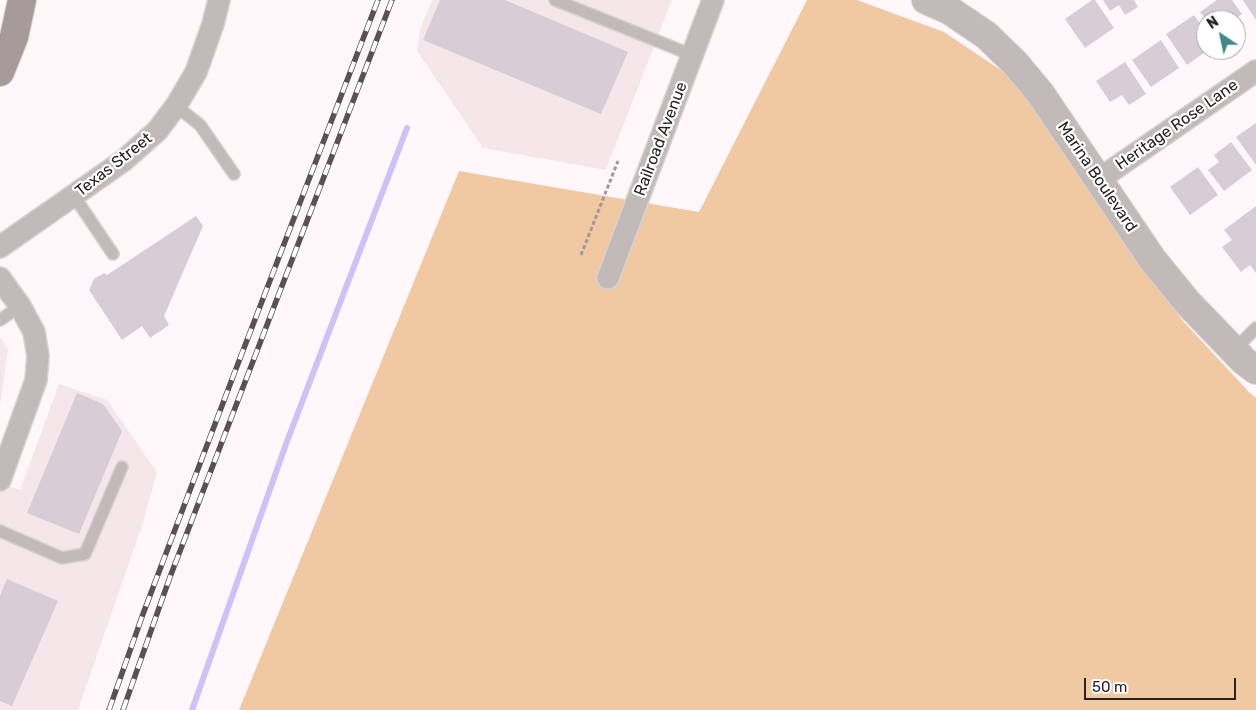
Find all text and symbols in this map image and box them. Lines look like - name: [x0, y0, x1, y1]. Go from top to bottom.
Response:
- north arrow: [1196, 10, 1246, 60]
- text: N: [1204, 13, 1222, 33]
- street label: Heritage Rose Lane: [1112, 76, 1242, 174]
- street label: Railroad Avenue: [630, 79, 692, 199]
- street label: Marina Boulevard: [1053, 118, 1141, 236]
- street label: Texas Street: [72, 129, 156, 201]
- scale bar: [1086, 668, 1238, 700]
- text: 50 m: [1092, 678, 1127, 696]

